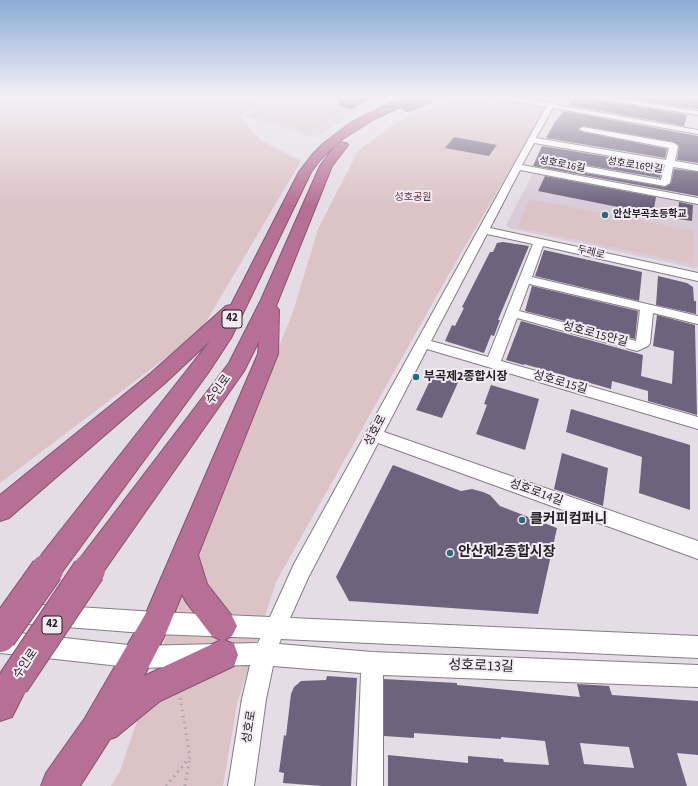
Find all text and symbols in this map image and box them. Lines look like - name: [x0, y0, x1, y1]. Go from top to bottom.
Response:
- street label: 성호로16길: [538, 155, 586, 175]
- street label: 성호로16안길: [606, 156, 664, 176]
- park label: 성호공원: [395, 192, 431, 204]
- place label: 안산부곡초등학교: [613, 209, 687, 221]
- marker: 안산부곡초등학교: [600, 210, 610, 220]
- street label: 두레로: [576, 244, 606, 262]
- road number: 42: [222, 310, 242, 328]
- street label: 성호로15안길: [561, 319, 629, 351]
- street label: 성호로15길: [531, 368, 589, 398]
- place label: 부곡제2종합시장: [424, 370, 508, 384]
- street label: 수인로: [203, 372, 235, 408]
- marker: 부곡제2종합시장: [411, 372, 421, 382]
- street label: 성호로: [362, 413, 390, 449]
- street label: 성호로14길: [507, 477, 565, 509]
- place label: 클커피컴퍼니: [530, 512, 607, 528]
- marker: 클커피컴퍼니: [517, 515, 527, 525]
- place label: 안산제2종합시장: [458, 545, 556, 561]
- marker: 안산제2종합시장: [445, 548, 455, 558]
- road number: 42: [42, 616, 62, 634]
- street label: 수인로: [11, 646, 41, 682]
- street label: 성호로13길: [448, 657, 514, 677]
- street label: 성호로: [240, 710, 260, 744]

